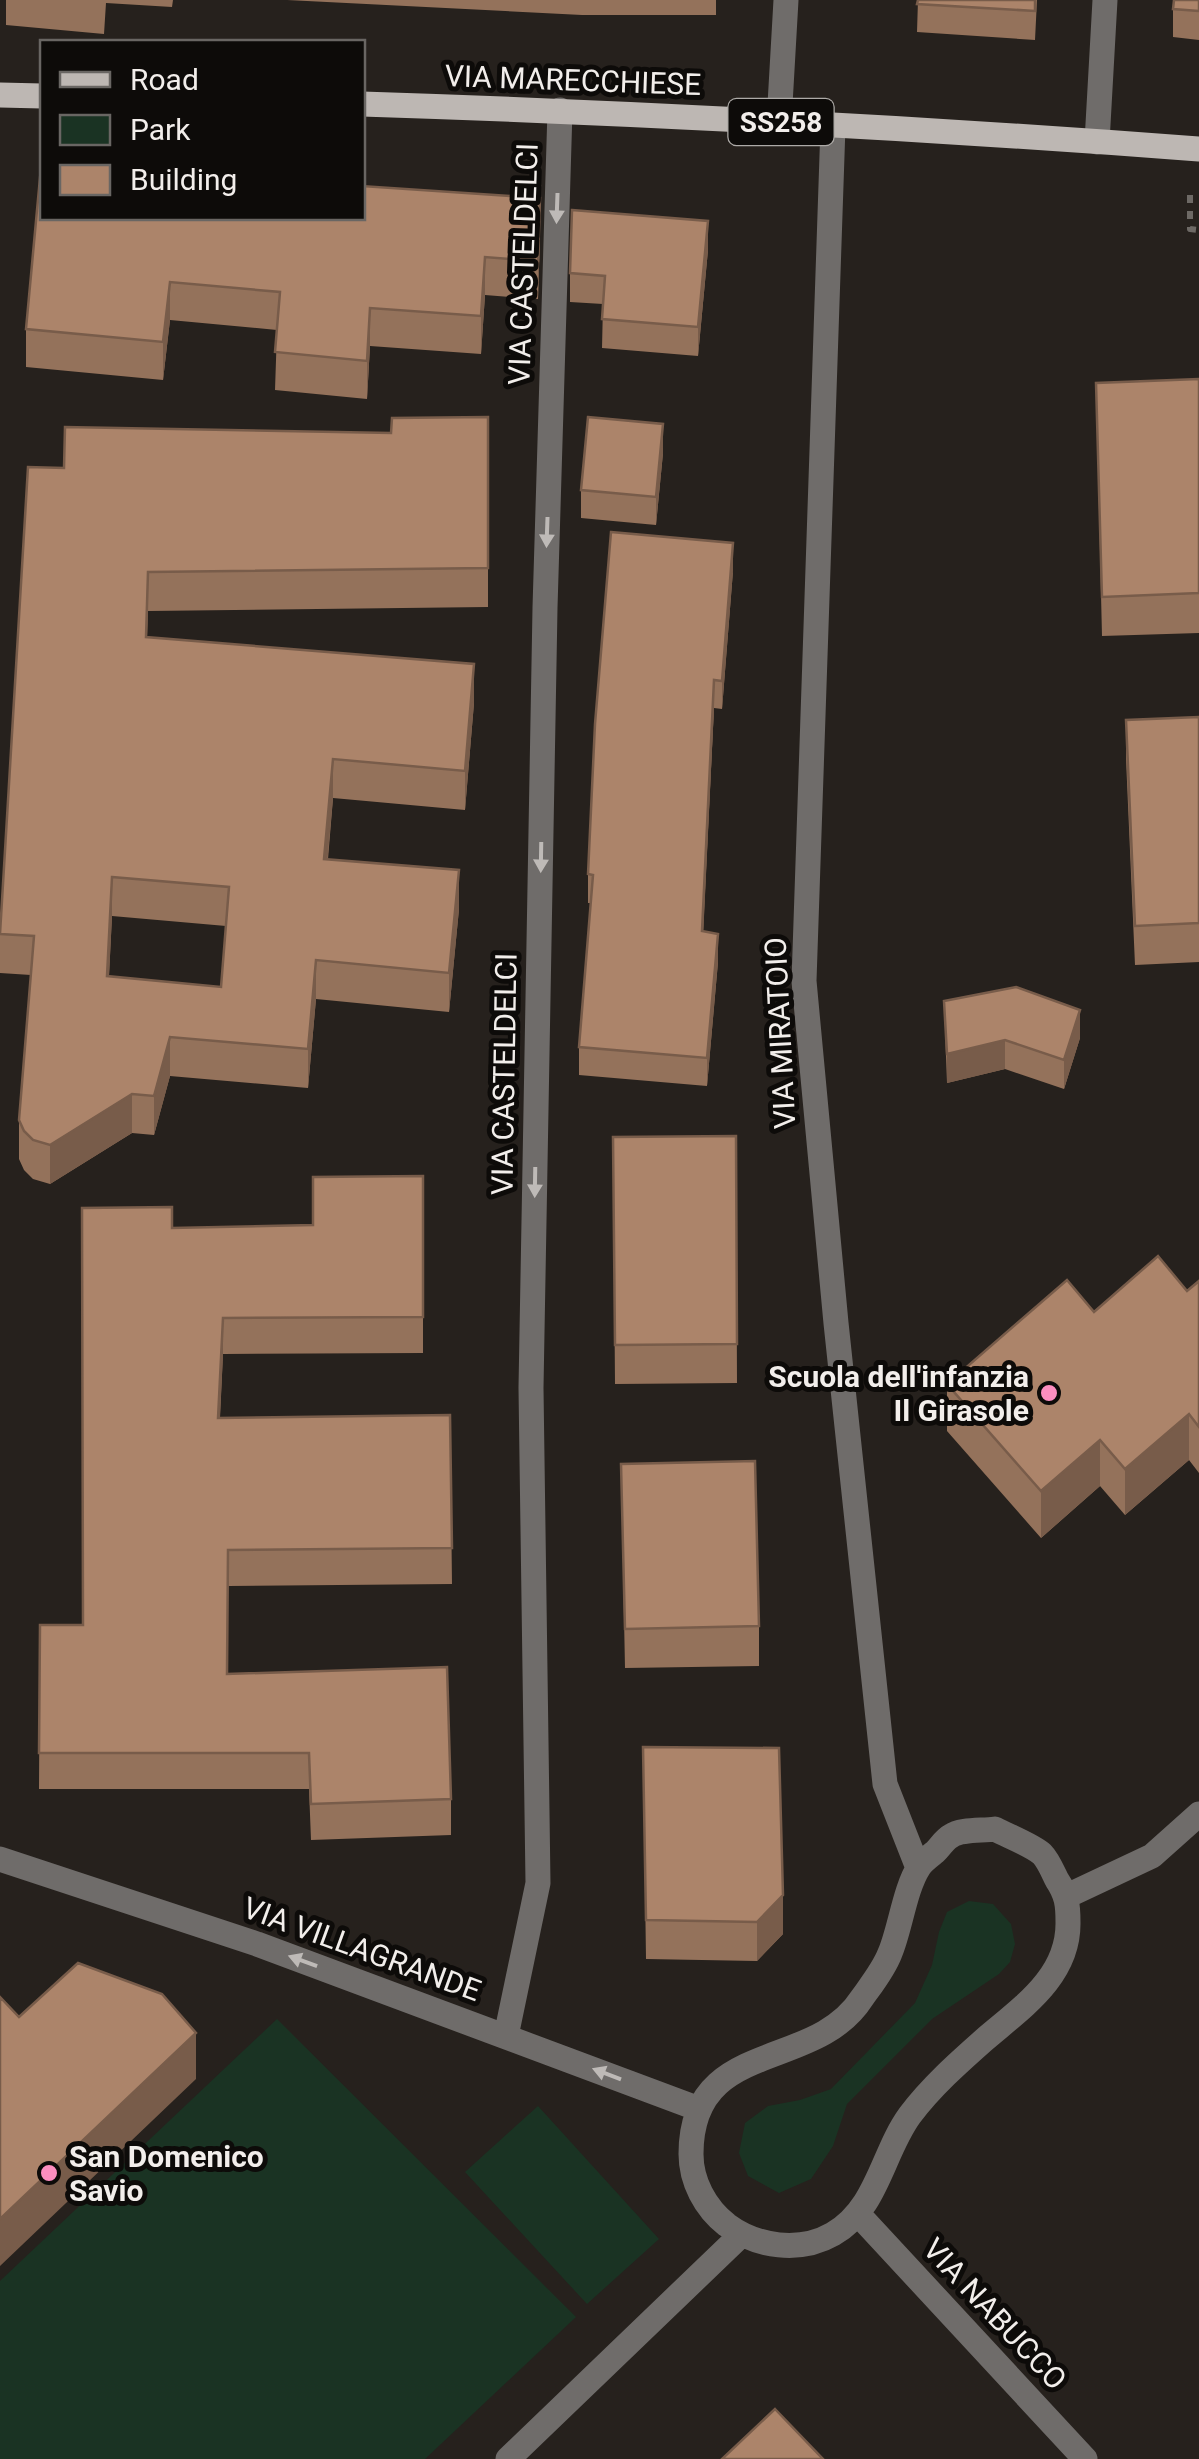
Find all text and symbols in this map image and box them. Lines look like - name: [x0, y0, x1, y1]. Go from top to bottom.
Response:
- legend: [40, 40, 365, 220]
- street label: VIA MARECCHIESE: [444, 58, 702, 102]
- text: Road: [130, 62, 199, 97]
- road number: SS258: [728, 99, 834, 145]
- text: Park: [130, 112, 191, 147]
- street label: VIA CASTELDELCI: [501, 142, 545, 386]
- text: Building: [130, 162, 237, 197]
- one-way arrow: [549, 192, 565, 224]
- one-way arrow: [539, 517, 555, 549]
- one-way arrow: [532, 842, 548, 874]
- street label: VIA MIRATOIO: [758, 936, 802, 1130]
- street label: VIA CASTELDELCI: [484, 953, 524, 1195]
- one-way arrow: [526, 1167, 542, 1199]
- place label: Scuola dell'infanzia Il Girasole: [768, 1359, 1029, 1428]
- marker: Scuola dell'infanzia Il Girasole: [1038, 1382, 1060, 1404]
- street label: VIA VILLAGRANDE: [238, 1890, 486, 2008]
- one-way arrow: [287, 1953, 317, 1968]
- one-way arrow: [592, 2066, 622, 2081]
- place label: San Domenico Savio: [69, 2139, 264, 2208]
- marker: San Domenico Savio: [38, 2162, 60, 2184]
- street label: VIA NABUCCO: [916, 2231, 1074, 2397]

